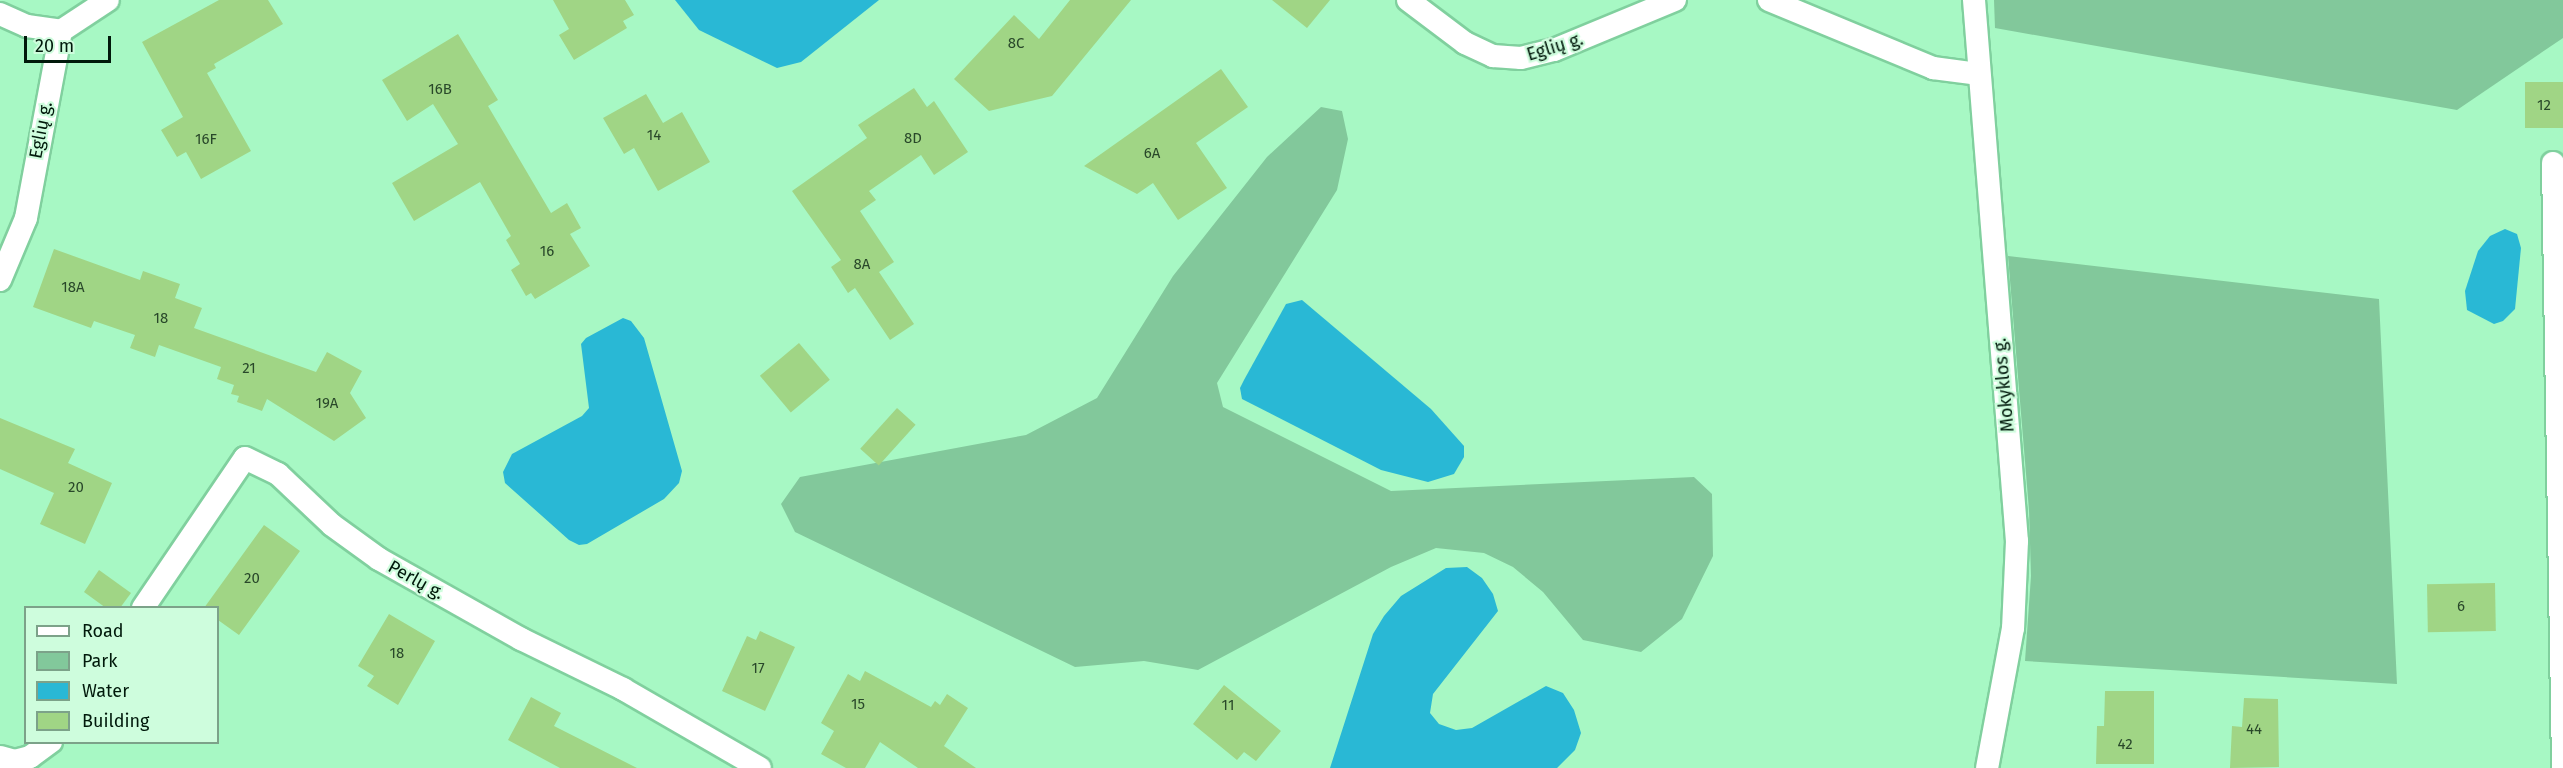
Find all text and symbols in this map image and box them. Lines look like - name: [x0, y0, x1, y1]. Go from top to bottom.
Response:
- scale bar: [27, 24, 114, 62]
- street label: Eglių g.: [1524, 28, 1586, 66]
- text: 20 m: [35, 35, 74, 57]
- house number: 8C: [1008, 35, 1024, 53]
- house number: 16B: [428, 81, 452, 99]
- house number: 12: [2537, 97, 2551, 115]
- street label: Eglių g.: [25, 100, 57, 160]
- house number: 14: [647, 127, 661, 145]
- house number: 8D: [904, 130, 922, 148]
- house number: 16F: [195, 131, 217, 149]
- house number: 6A: [1144, 145, 1160, 163]
- house number: 16: [540, 243, 554, 261]
- house number: 8A: [854, 256, 870, 274]
- house number: 18A: [61, 279, 85, 297]
- house number: 18: [154, 310, 168, 328]
- street label: Mokyklos g.: [1989, 337, 2019, 433]
- house number: 21: [242, 360, 256, 378]
- house number: 19A: [316, 395, 338, 413]
- house number: 20: [68, 479, 84, 497]
- street label: Perlų g.: [384, 556, 448, 604]
- house number: 20: [244, 570, 260, 588]
- house number: 6: [2457, 598, 2465, 616]
- legend: [24, 606, 219, 744]
- text: Road: [82, 620, 124, 642]
- house number: 18: [390, 645, 404, 663]
- text: Park: [82, 650, 117, 672]
- house number: 17: [751, 660, 765, 678]
- text: Water: [82, 680, 129, 702]
- house number: 15: [851, 696, 865, 714]
- house number: 11: [1222, 697, 1234, 715]
- text: Building: [82, 710, 149, 732]
- house number: 44: [2246, 721, 2262, 739]
- house number: 42: [2117, 736, 2133, 754]

